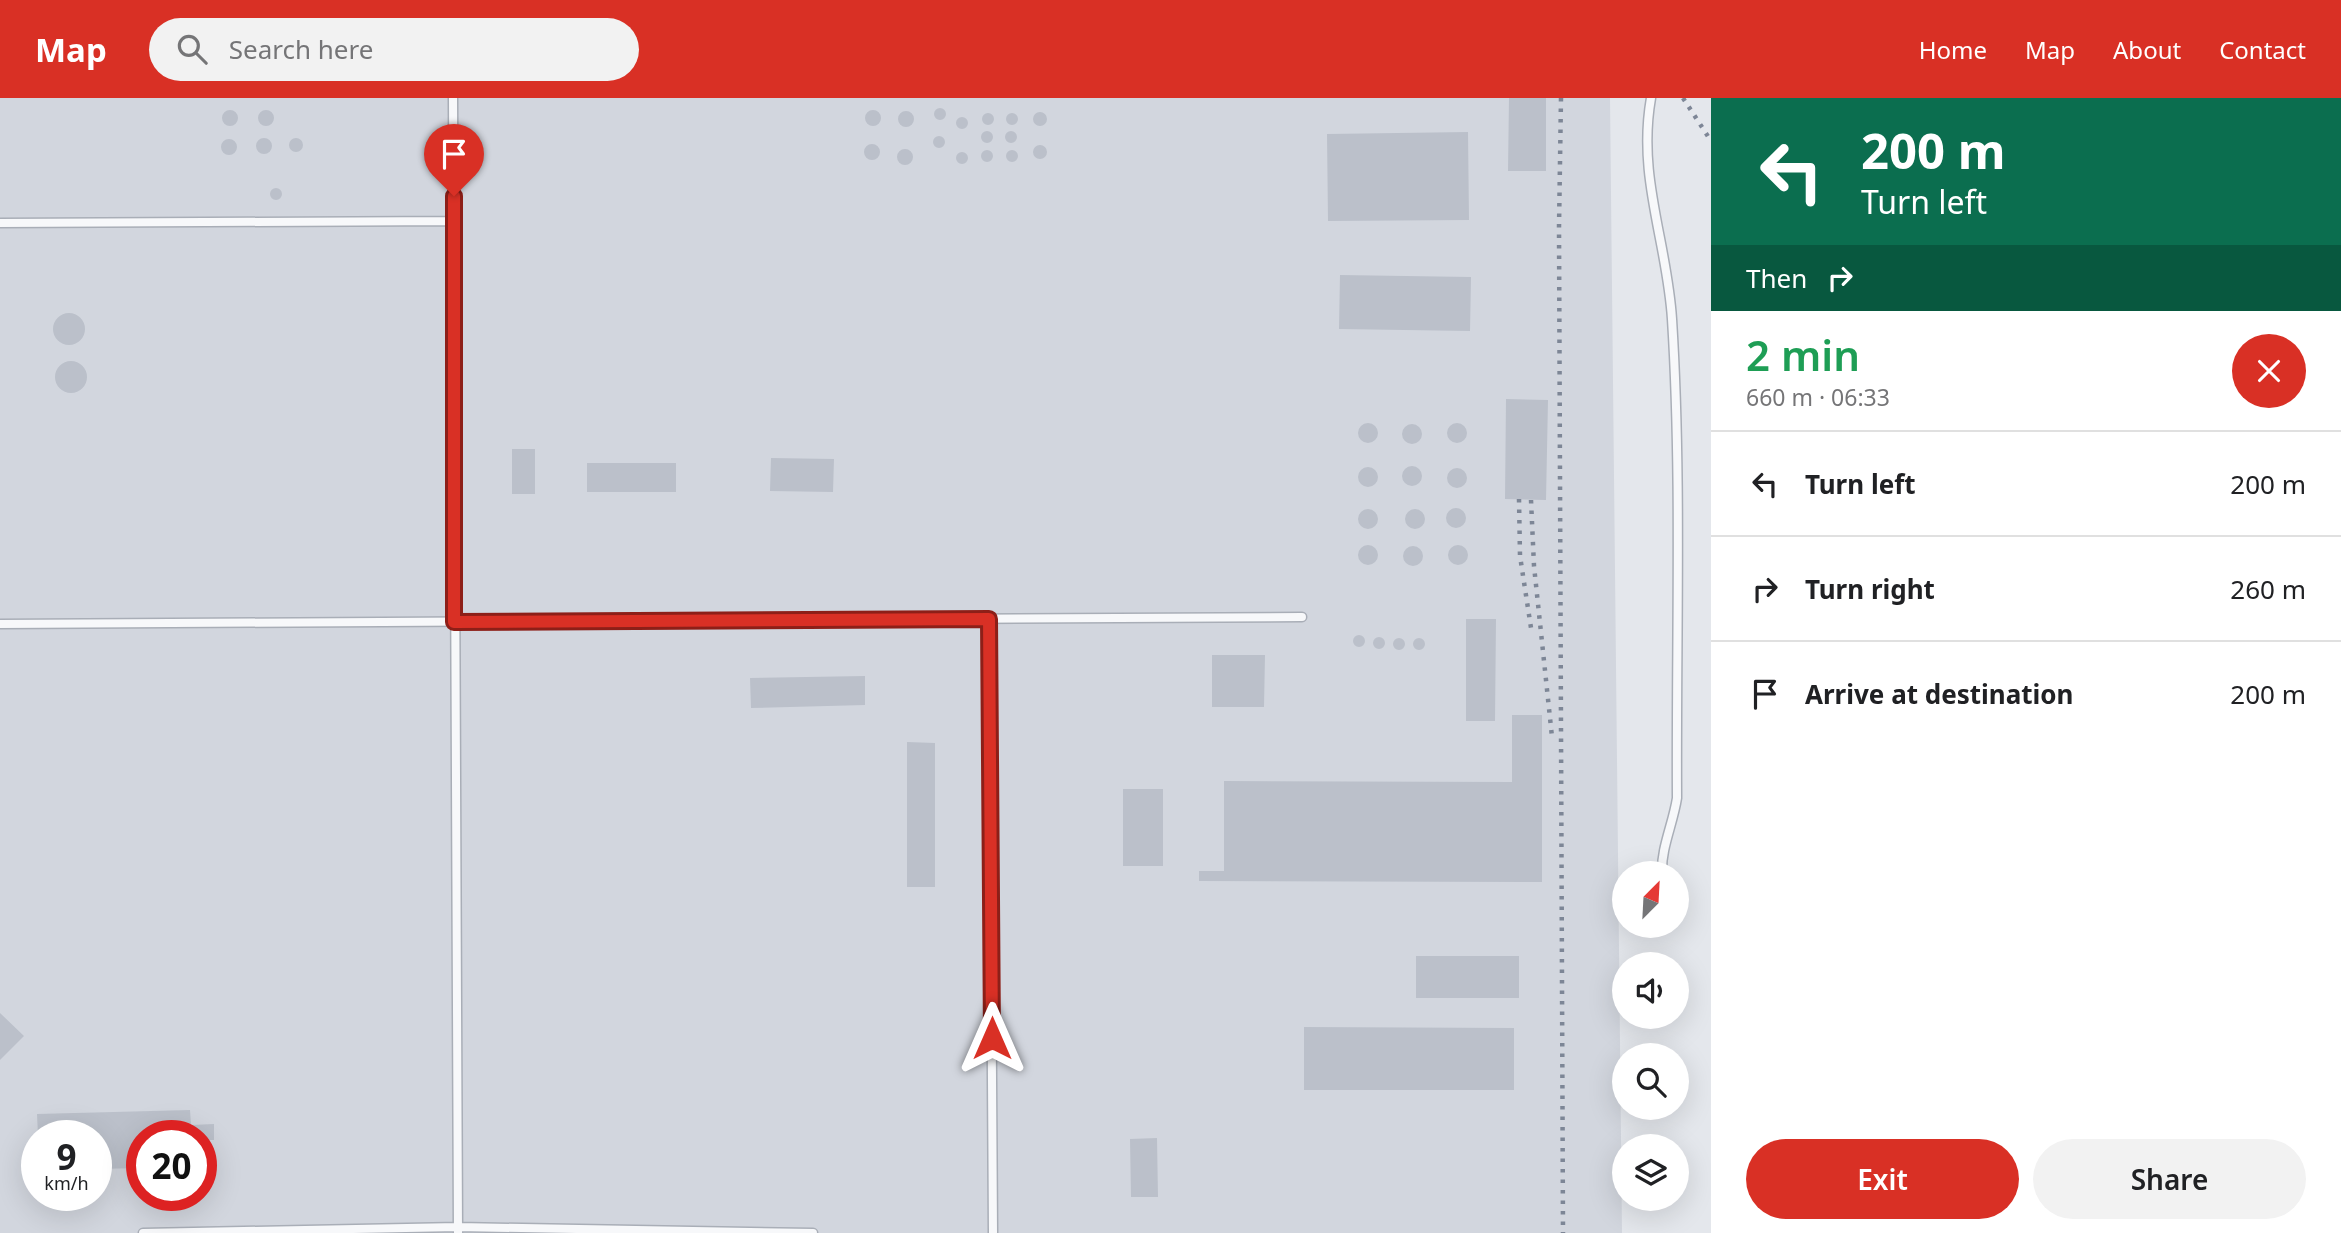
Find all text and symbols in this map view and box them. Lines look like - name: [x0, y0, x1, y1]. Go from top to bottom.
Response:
- search box: [149, 18, 639, 81]
- text: Map: [35, 27, 107, 72]
- icon: search: [173, 30, 211, 68]
- text: Search here: [229, 31, 373, 67]
- text: Home: [1919, 33, 1987, 66]
- text: Map: [2025, 33, 2075, 66]
- text: About: [2113, 33, 2181, 66]
- text: Contact: [2219, 33, 2306, 66]
- text: 200 m: [1861, 117, 2006, 183]
- pin: [424, 124, 484, 196]
- icon: left: [1746, 126, 1837, 217]
- icon: arrive: [435, 135, 473, 173]
- text: Turn left: [1861, 180, 1987, 223]
- icon: right: [1821, 259, 1859, 297]
- text: Then: [1746, 260, 1807, 296]
- text: 2 min: [1746, 326, 1860, 383]
- button: close: [2232, 334, 2306, 408]
- text: 660 m · 06:33: [1746, 381, 1890, 413]
- icon: left: [1746, 465, 1784, 503]
- text: Turn left: [1805, 466, 1916, 502]
- text: 200 m: [2230, 466, 2306, 502]
- icon: right: [1746, 570, 1784, 608]
- text: Turn right: [1805, 571, 1935, 607]
- text: 260 m: [2230, 571, 2306, 607]
- icon: arrive: [1746, 675, 1784, 713]
- text: Arrive at destination: [1805, 676, 2074, 712]
- text: 200 m: [2230, 676, 2306, 712]
- north arrow: [1612, 861, 1689, 938]
- map controls: [1612, 861, 1689, 1211]
- button: sound: [1612, 952, 1689, 1029]
- position arrow: [955, 1001, 1029, 1075]
- button: search: [1612, 1043, 1689, 1120]
- speed limit sign: 20: [126, 1120, 217, 1211]
- text: 9: [56, 1133, 77, 1180]
- button: layers: [1612, 1134, 1689, 1211]
- button: Exit: [1746, 1139, 2019, 1219]
- button: Share: [2033, 1139, 2306, 1219]
- text: km/h: [44, 1171, 89, 1195]

